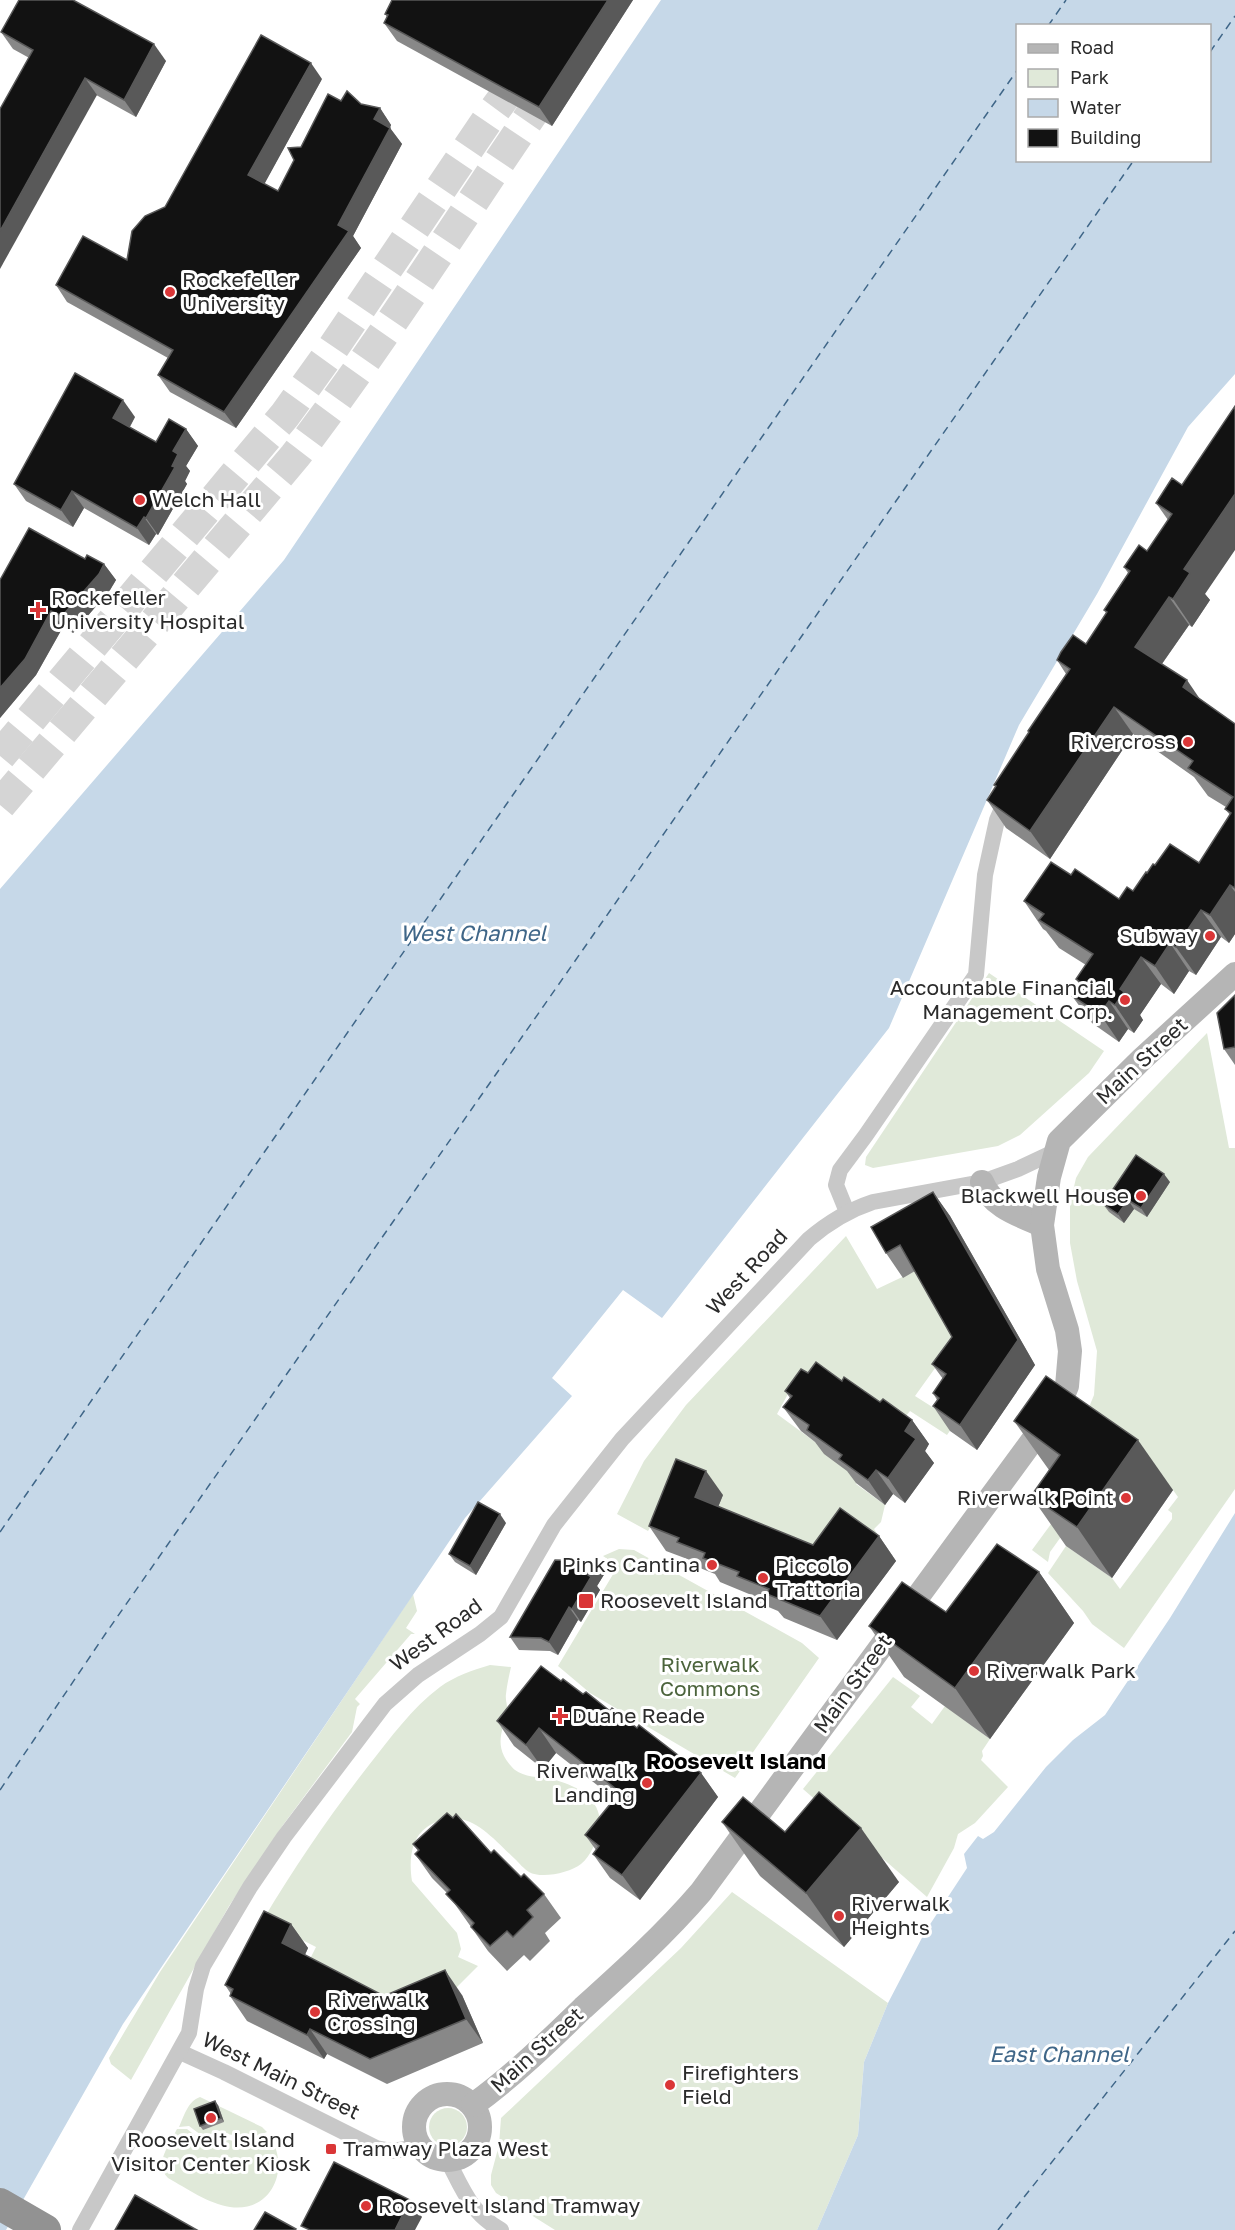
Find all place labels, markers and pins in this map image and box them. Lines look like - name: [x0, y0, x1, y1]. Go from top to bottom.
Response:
- place label: Rockefeller University: [182, 266, 297, 316]
- marker: Rockefeller University: [163, 285, 177, 299]
- place label: Welch Hall: [152, 486, 261, 512]
- marker: Welch Hall: [133, 493, 147, 507]
- place label: Rockefeller University Hospital: [51, 584, 244, 634]
- marker: Rockefeller University Hospital: [29, 601, 47, 619]
- place label: Rivercross: [1070, 728, 1176, 754]
- marker: Rivercross: [1181, 735, 1195, 749]
- place label: Subway: [1119, 922, 1198, 948]
- marker: Subway: [1203, 929, 1217, 943]
- place label: Accountable Financial Management Corp.: [890, 974, 1113, 1024]
- marker: Accountable Financial Management Corp.: [1118, 993, 1132, 1007]
- place label: Blackwell House: [961, 1182, 1129, 1208]
- marker: Blackwell House: [1134, 1189, 1148, 1203]
- place label: Riverwalk Point: [957, 1484, 1114, 1510]
- marker: Riverwalk Point: [1119, 1491, 1133, 1505]
- place label: Pinks Cantina: [562, 1551, 700, 1577]
- place label: Piccolo Trattoria: [775, 1552, 861, 1602]
- marker: Pinks Cantina: [705, 1558, 719, 1572]
- marker: Piccolo Trattoria: [756, 1571, 770, 1585]
- place label: Roosevelt Island: [600, 1587, 768, 1613]
- marker: Roosevelt Island: [577, 1592, 595, 1610]
- place label: Riverwalk Park: [986, 1657, 1136, 1683]
- marker: Riverwalk Park: [967, 1664, 981, 1678]
- place label: Duane Reade: [572, 1702, 705, 1728]
- marker: Duane Reade: [553, 1709, 567, 1723]
- place label: Riverwalk Landing: [536, 1757, 635, 1807]
- marker: Riverwalk Landing: [640, 1776, 654, 1790]
- place label: Riverwalk Heights: [851, 1890, 950, 1940]
- marker: Riverwalk Heights: [832, 1909, 846, 1923]
- place label: Riverwalk Crossing: [327, 1986, 426, 2036]
- marker: Riverwalk Crossing: [308, 2005, 322, 2019]
- place label: Firefighters Field: [682, 2059, 799, 2109]
- marker: Firefighters Field: [663, 2078, 677, 2092]
- marker: Roosevelt Island Visitor Center Kiosk: [204, 2111, 218, 2125]
- place label: Roosevelt Island Visitor Center Kiosk: [111, 2126, 311, 2176]
- place label: Tramway Plaza West: [343, 2135, 549, 2161]
- marker: Tramway Plaza West: [324, 2142, 338, 2156]
- place label: Roosevelt Island Tramway: [378, 2192, 640, 2218]
- marker: Roosevelt Island Tramway: [359, 2199, 373, 2213]

